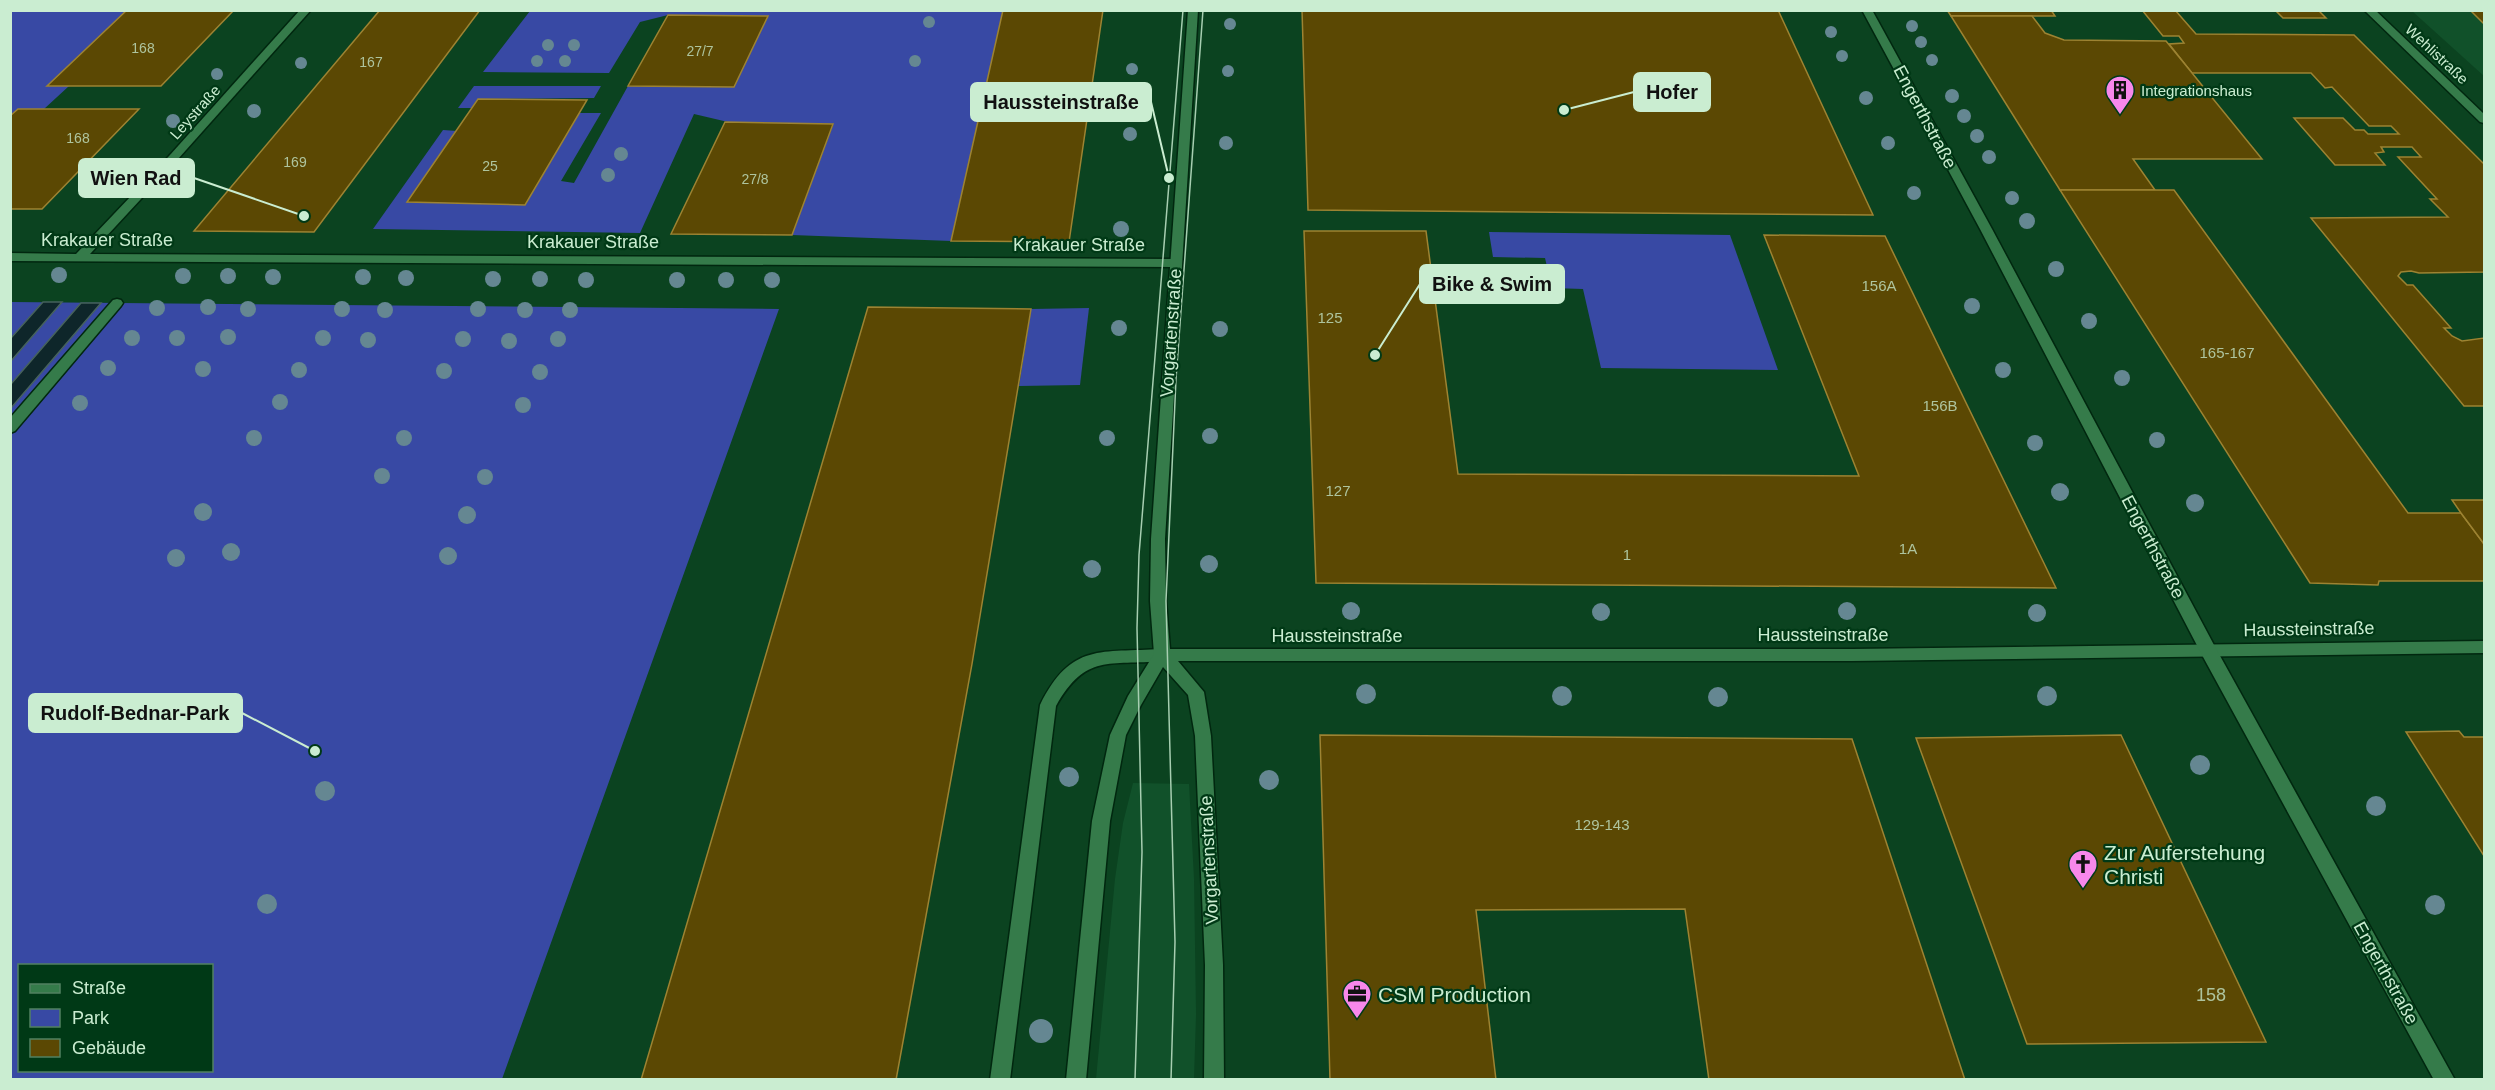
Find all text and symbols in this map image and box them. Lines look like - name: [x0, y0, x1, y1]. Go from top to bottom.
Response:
- street label: Wehlistraße: [2402, 21, 2472, 87]
- house number: 168: [131, 40, 155, 56]
- house number: 27/7: [686, 43, 714, 59]
- house number: 167: [359, 54, 383, 70]
- street label: Engerthstraße: [1889, 62, 1961, 172]
- callout: Hofer: [1634, 73, 1710, 111]
- building icon: Integrationshaus: [2104, 74, 2136, 116]
- text: Hofer: [1646, 81, 1698, 103]
- street label: Leystraße: [166, 82, 224, 142]
- place label: Integrationshaus: [2141, 82, 2252, 99]
- callout: Haussteinstraße: [971, 83, 1151, 121]
- text: Haussteinstraße: [983, 91, 1139, 113]
- house number: 168: [66, 130, 90, 146]
- house number: 169: [283, 154, 307, 170]
- house number: 25: [482, 158, 498, 174]
- callout: Wien Rad: [79, 159, 194, 197]
- text: Wien Rad: [91, 167, 181, 189]
- house number: 27/8: [741, 171, 769, 187]
- street label: Krakauer Straße: [41, 230, 173, 250]
- street label: Krakauer Straße: [527, 232, 659, 252]
- street label: Krakauer Straße: [1013, 235, 1145, 255]
- callout: Bike & Swim: [1420, 265, 1564, 303]
- street label: Vorgartenstraße: [1157, 268, 1185, 398]
- text: Bike & Swim: [1432, 273, 1552, 295]
- house number: 156A: [1861, 277, 1897, 294]
- house number: 125: [1317, 309, 1343, 326]
- house number: 165-167: [2199, 344, 2255, 361]
- house number: 156B: [1922, 397, 1958, 414]
- house number: 127: [1325, 482, 1351, 499]
- street label: Engerthstraße: [2117, 492, 2189, 602]
- house number: 1A: [1899, 540, 1917, 557]
- house number: 1: [1623, 546, 1631, 563]
- street label: Haussteinstraße: [2243, 618, 2375, 640]
- street label: Haussteinstraße: [1757, 625, 1889, 645]
- street label: Haussteinstraße: [1271, 626, 1403, 646]
- callout: Rudolf-Bednar-Park: [29, 694, 242, 732]
- text: Rudolf-Bednar-Park: [41, 702, 230, 724]
- street label: Vorgartenstraße: [1196, 795, 1222, 925]
- house number: 129-143: [1574, 816, 1630, 833]
- place label: Zur Auferstehung Christi: [2104, 841, 2265, 888]
- church icon: Zur Auferstehung Christi: [2067, 848, 2099, 890]
- street label: Engerthstraße: [2350, 918, 2422, 1028]
- legend: [18, 964, 213, 1072]
- text: Straße: [72, 978, 126, 998]
- office icon: CSM Production: [1341, 978, 1373, 1020]
- place label: CSM Production: [1378, 983, 1531, 1006]
- house number: 158: [2196, 985, 2226, 1005]
- text: Park: [72, 1008, 110, 1028]
- text: Gebäude: [72, 1038, 146, 1058]

